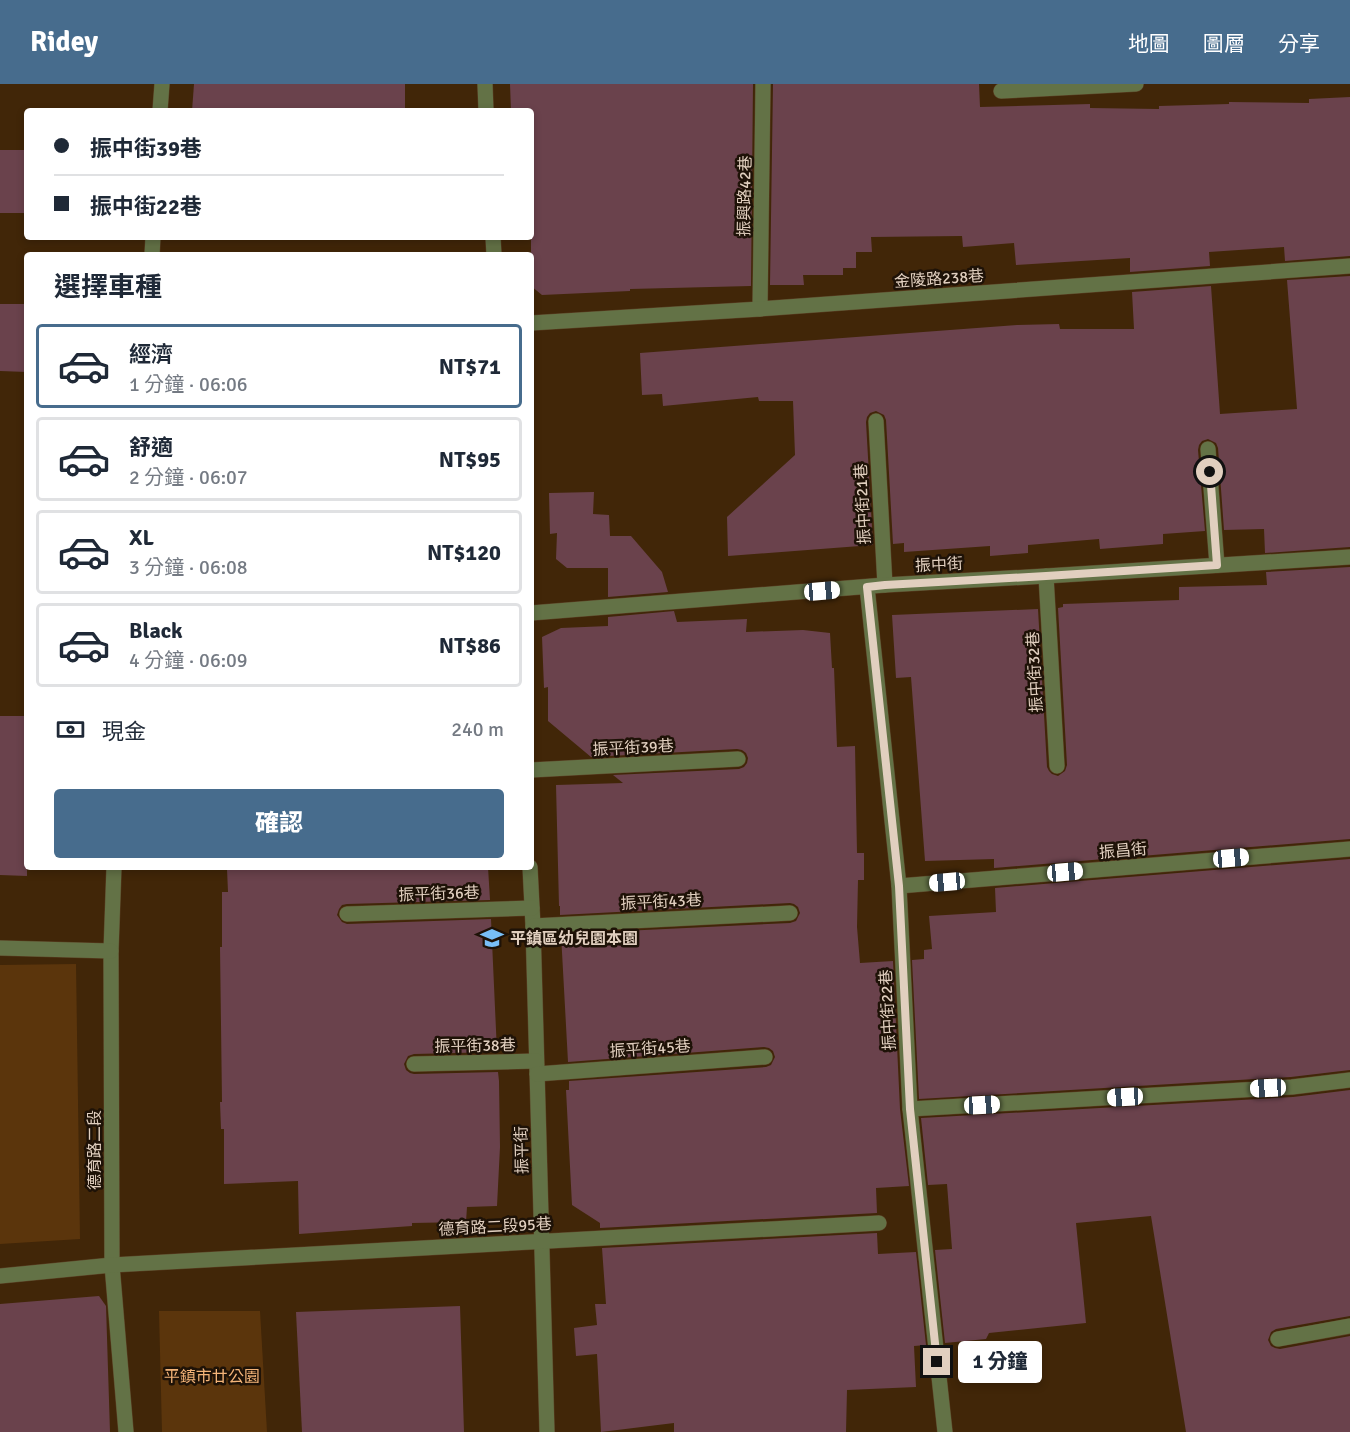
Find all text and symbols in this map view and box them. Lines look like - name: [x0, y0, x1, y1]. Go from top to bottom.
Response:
- text: Ridey: [30, 25, 98, 59]
- text: 地圖: [1128, 31, 1170, 57]
- text: 圖層: [1203, 31, 1245, 57]
- text: 分享: [1278, 31, 1320, 57]
- text: 振中街39巷: [90, 135, 202, 162]
- street label: 振興路42巷: [734, 155, 756, 237]
- text: 振中街22巷: [90, 193, 202, 220]
- street label: 金陵路238巷: [894, 266, 985, 292]
- text: 選擇車種: [54, 271, 162, 304]
- icon: car: [57, 339, 111, 393]
- text: 經濟: [129, 341, 173, 368]
- text: NT$71: [439, 353, 501, 380]
- text: 1 分鐘 · 06:06: [129, 372, 248, 397]
- icon: car: [57, 432, 111, 486]
- text: 舒適: [129, 434, 173, 461]
- text: NT$95: [439, 446, 501, 473]
- route start: [1196, 458, 1223, 485]
- street label: 振中街21巷: [851, 463, 875, 545]
- text: 2 分鐘 · 06:07: [129, 465, 248, 490]
- text: XL: [129, 524, 154, 551]
- icon: car: [57, 525, 111, 579]
- text: NT$120: [427, 539, 501, 566]
- street label: 振中街: [915, 554, 964, 576]
- text: 3 分鐘 · 06:08: [129, 555, 248, 580]
- car: [803, 580, 841, 602]
- text: Black: [129, 617, 183, 644]
- icon: car: [57, 618, 111, 672]
- street label: 振中街32巷: [1023, 631, 1047, 713]
- text: NT$86: [439, 632, 501, 659]
- text: 4 分鐘 · 06:09: [129, 648, 248, 673]
- icon: cash: [54, 713, 87, 746]
- text: 240 m: [451, 717, 504, 742]
- text: 現金: [102, 718, 146, 745]
- street label: 振平街39巷: [592, 736, 674, 760]
- button: 確認: [54, 789, 504, 858]
- street label: 振昌街: [1098, 839, 1148, 863]
- car: [1212, 847, 1250, 869]
- car: [1046, 861, 1084, 883]
- car: [928, 871, 966, 893]
- street label: 振平街36巷: [398, 883, 480, 905]
- street label: 振平街43巷: [620, 890, 702, 914]
- school or university icon: 平鎮區幼兒園本園: [479, 925, 505, 951]
- place label: 平鎮區幼兒園本園: [510, 929, 638, 949]
- street label: 振中街22巷: [876, 969, 900, 1051]
- street label: 振平街38巷: [434, 1035, 516, 1057]
- street label: 振平街45巷: [609, 1036, 691, 1062]
- car: [1250, 1078, 1286, 1098]
- car: [1107, 1087, 1143, 1107]
- car: [964, 1095, 1000, 1115]
- street label: 德育路二段: [85, 1110, 105, 1190]
- street label: 振平街: [512, 1126, 532, 1174]
- street label: 德育路二段95巷: [438, 1214, 552, 1240]
- callout: 1 分鐘: [958, 1341, 1042, 1383]
- route end: [923, 1348, 950, 1375]
- text: 1 分鐘: [972, 1349, 1028, 1374]
- park label: 平鎮市廿公園: [164, 1367, 260, 1387]

